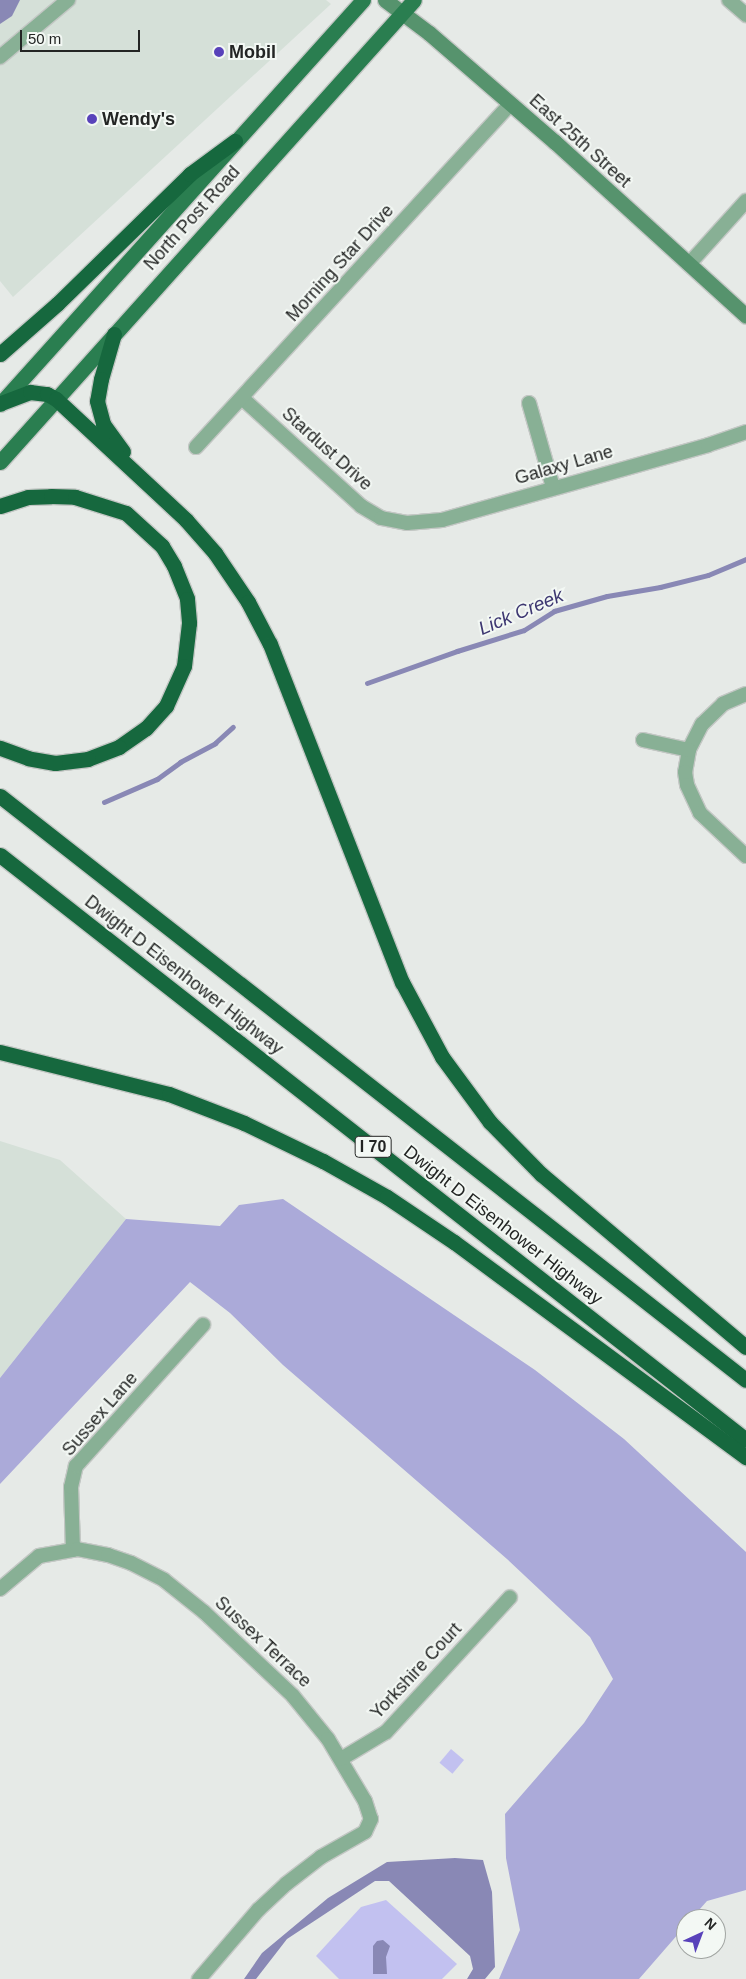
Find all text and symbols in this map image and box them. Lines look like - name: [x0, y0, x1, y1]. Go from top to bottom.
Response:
- scale bar: [22, 20, 142, 52]
- text: 50 m: [28, 30, 61, 47]
- place label: Mobil: [229, 41, 276, 63]
- marker: Mobil: [213, 46, 225, 58]
- street label: East 25th Street: [525, 90, 635, 192]
- place label: Wendy's: [102, 108, 175, 130]
- marker: Wendy's: [86, 113, 98, 125]
- street label: North Post Road: [139, 161, 245, 275]
- street label: Morning Star Drive: [282, 200, 398, 326]
- street label: Stardust Drive: [277, 403, 377, 495]
- street label: Galaxy Lane: [512, 441, 616, 489]
- water label: Lick Creek: [475, 584, 567, 640]
- street label: Dwight D Eisenhower Highway: [80, 891, 288, 1059]
- road number: I 70: [354, 1134, 392, 1160]
- street label: Dwight D Eisenhower Highway: [399, 1141, 607, 1309]
- street label: Sussex Lane: [58, 1368, 142, 1460]
- street label: Sussex Terrace: [210, 1592, 316, 1692]
- street label: Yorkshire Court: [366, 1619, 466, 1723]
- north arrow: [676, 1909, 726, 1959]
- text: N: [701, 1914, 720, 1933]

